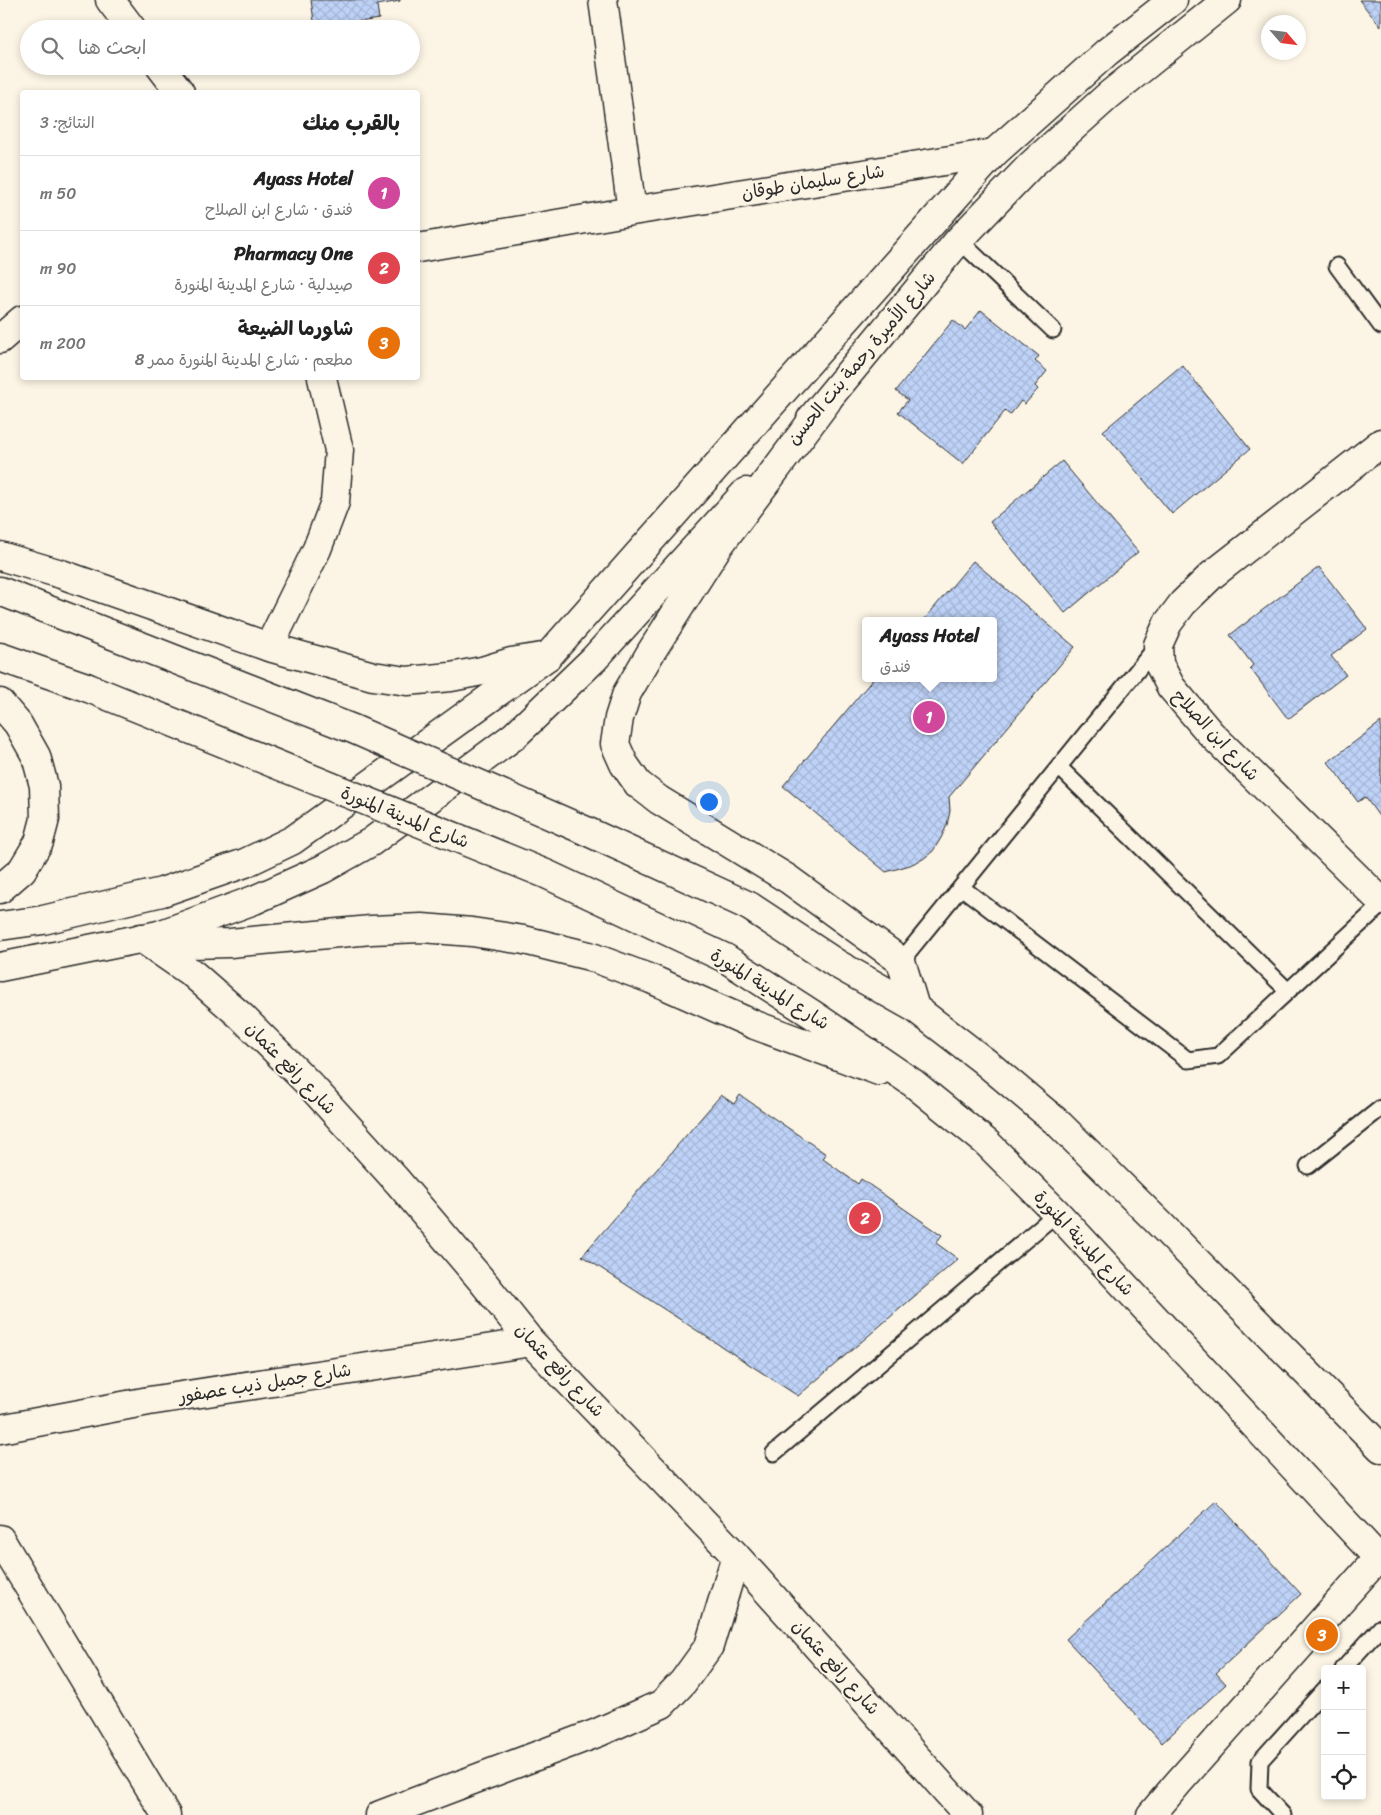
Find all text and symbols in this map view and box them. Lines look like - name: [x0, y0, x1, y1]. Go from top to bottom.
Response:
- north arrow: [1261, 15, 1306, 60]
- search box: [20, 20, 420, 75]
- text: ابحث هنا: [78, 31, 146, 64]
- icon: search: [38, 34, 66, 62]
- text: بالقرب منك: [302, 104, 400, 142]
- text: النتائج: 3: [40, 108, 95, 137]
- street label: شارع سليمان طوقان: [739, 155, 887, 209]
- text: Ayass Hotel: [254, 162, 353, 195]
- text: 50 m: [40, 179, 76, 208]
- text: 1: [381, 179, 387, 208]
- text: فندق · شارع ابن الصلاح: [205, 195, 353, 224]
- text: Pharmacy One: [234, 237, 353, 270]
- text: 90 m: [40, 254, 76, 283]
- text: 2: [379, 254, 389, 283]
- street label: شارع الأميرة رحمة بنت الحسن: [778, 263, 944, 453]
- text: صيدلية · شارع المدينة المنورة: [174, 270, 353, 299]
- text: شاورما الضيعة: [238, 312, 353, 345]
- text: 200 m: [40, 329, 86, 358]
- text: 3: [380, 329, 388, 358]
- text: مطعم · شارع المدينة المنورة ممر 8: [135, 345, 353, 374]
- popup: [862, 617, 997, 682]
- text: Ayass Hotel: [880, 619, 979, 652]
- text: فندق: [880, 652, 911, 681]
- street label: شارع ابن الصلاح: [1164, 681, 1268, 789]
- pin: 1: [913, 698, 945, 736]
- street label: شارع المدينة المنورة: [336, 777, 474, 857]
- your location: [696, 789, 722, 815]
- street label: شارع المدينة المنورة: [704, 939, 836, 1039]
- street label: شارع رافع عثمان: [238, 1013, 344, 1123]
- street label: شارع المدينة المنورة: [1026, 1182, 1142, 1304]
- pin: 2: [849, 1199, 881, 1237]
- street label: شارع رافع عثمان: [507, 1315, 613, 1425]
- street label: شارع جميل ذيب عصفور: [174, 1354, 354, 1413]
- street label: شارع رافع عثمان: [784, 1611, 888, 1723]
- pin: 3: [1306, 1616, 1338, 1654]
- map controls: [1321, 1665, 1366, 1800]
- button: +: [1321, 1665, 1366, 1710]
- button: −: [1321, 1710, 1366, 1755]
- button: locate: [1321, 1755, 1366, 1800]

